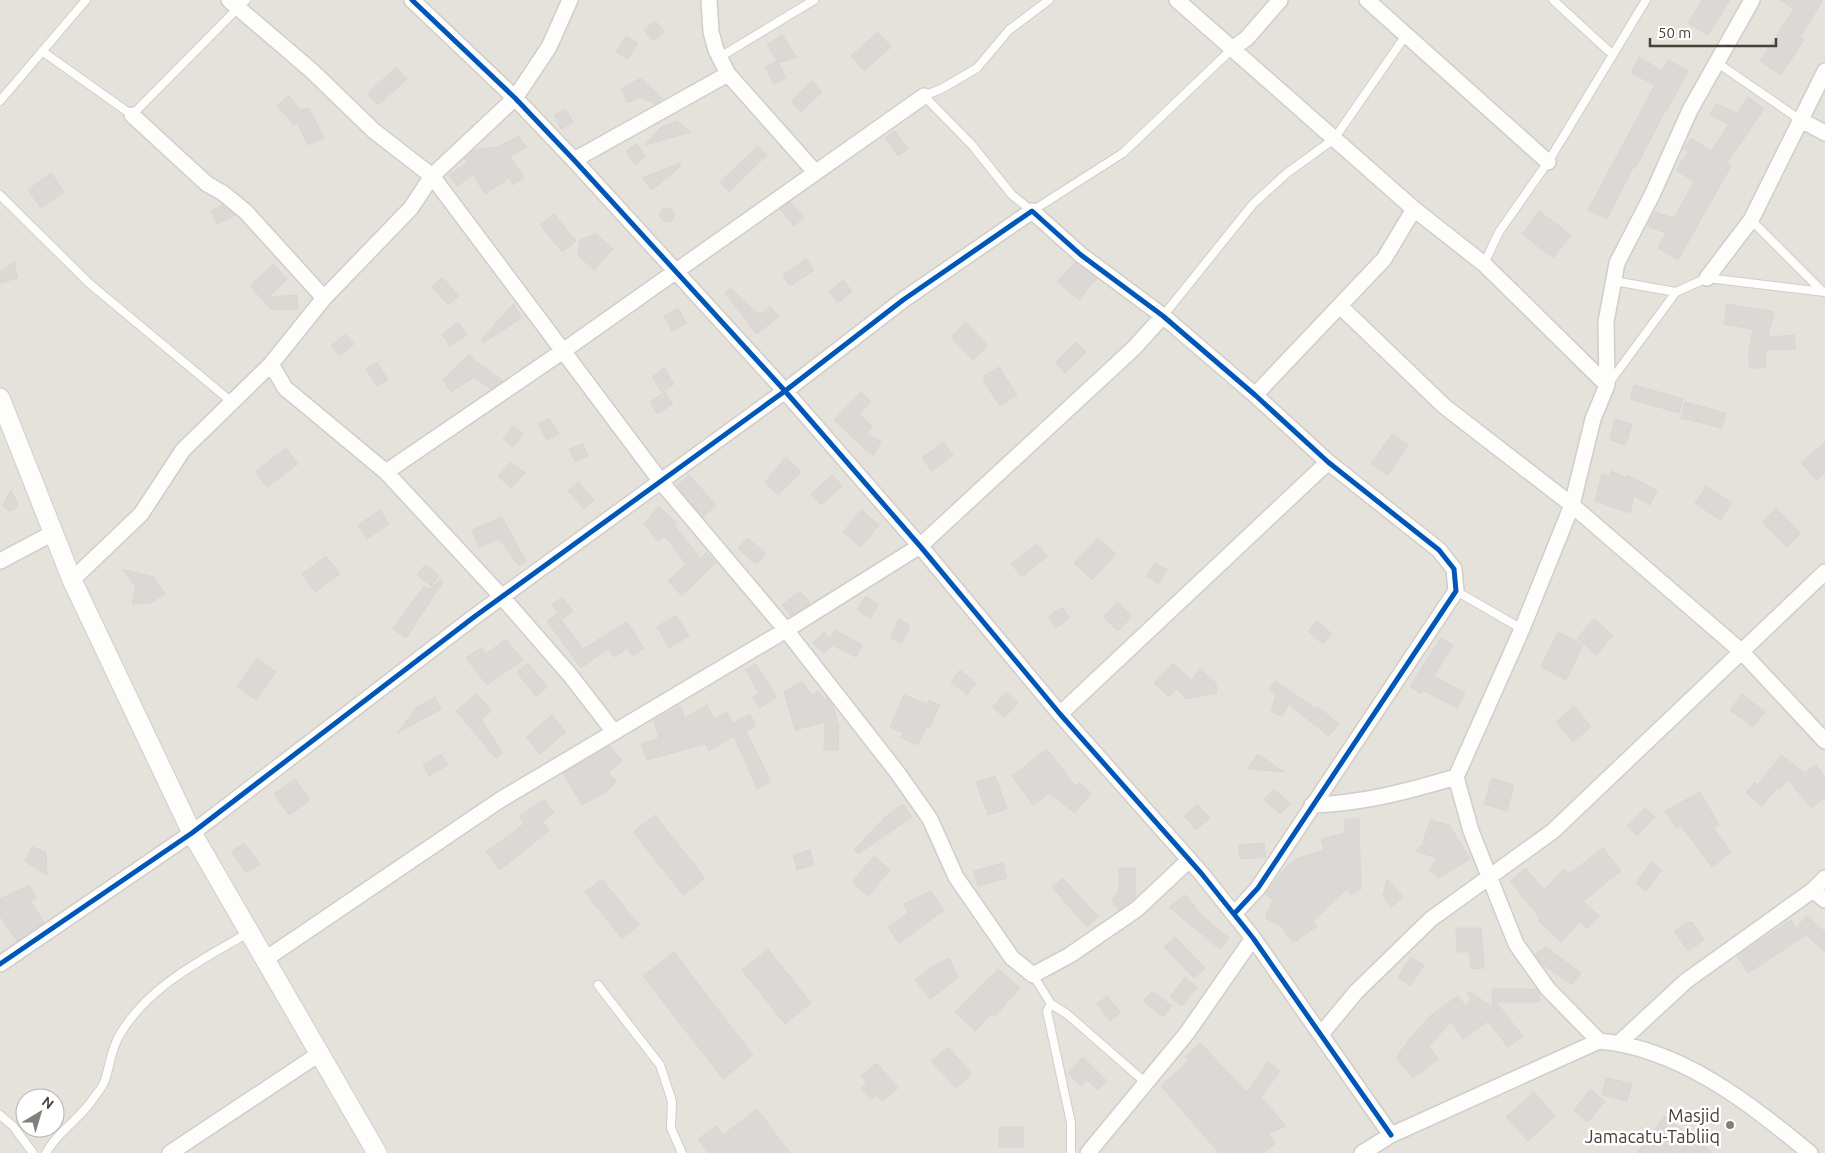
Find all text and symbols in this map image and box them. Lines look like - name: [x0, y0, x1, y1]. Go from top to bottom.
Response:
- scale bar: [1650, 15, 1776, 47]
- text: 50 m: [1658, 24, 1691, 41]
- north arrow: [15, 1088, 65, 1138]
- text: N: [39, 1093, 57, 1112]
- place label: Masjid Jamacatu-Tabliiq: [1585, 1105, 1720, 1146]
- marker: Masjid Jamacatu-Tabliiq: [1724, 1119, 1736, 1131]

